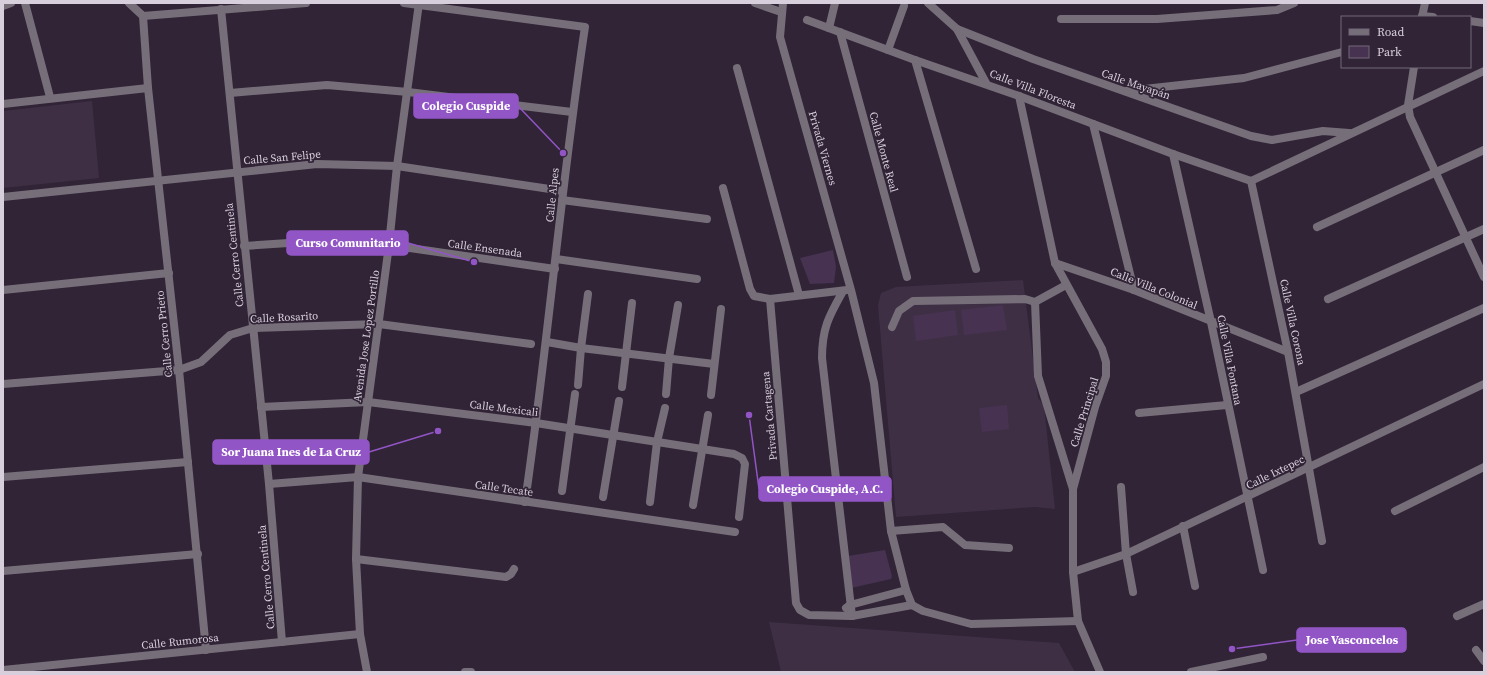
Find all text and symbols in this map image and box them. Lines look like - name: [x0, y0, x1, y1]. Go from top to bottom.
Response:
- legend: [1341, 16, 1471, 68]
- text: Road: [1377, 24, 1404, 40]
- text: Park: [1377, 44, 1402, 60]
- street label: Calle Villa Floresta: [987, 66, 1079, 113]
- street label: Calle Mayapán: [1099, 66, 1173, 103]
- callout: Colegio Cuspide: [414, 94, 518, 118]
- text: Colegio Cuspide: [422, 98, 510, 114]
- street label: Privada Viernes: [805, 109, 840, 187]
- street label: Calle Monte Real: [866, 110, 901, 194]
- street label: Calle San Felipe: [243, 147, 322, 168]
- street label: Calle Alpes: [542, 167, 563, 223]
- street label: Calle Cerro Centinela: [222, 202, 247, 308]
- callout: Curso Comunitario: [287, 231, 408, 255]
- text: Curso Comunitario: [295, 235, 401, 251]
- street label: Calle Ensenada: [447, 236, 523, 261]
- street label: Calle Villa Colonial: [1108, 264, 1200, 313]
- street label: Avenida Jose Lopez Portillo: [350, 269, 383, 403]
- street label: Calle Villa Corona: [1276, 278, 1309, 367]
- street label: Calle Cerro Prieto: [152, 290, 177, 378]
- street label: Calle Rosarito: [250, 308, 318, 327]
- street label: Calle Villa Fontana: [1213, 314, 1246, 407]
- street label: Privada Cartagena: [758, 370, 781, 461]
- street label: Calle Principal: [1067, 375, 1102, 449]
- street label: Calle Mexicali: [469, 397, 539, 420]
- callout: Sor Juana Ines de La Cruz: [213, 440, 369, 464]
- text: Sor Juana Ines de La Cruz: [221, 444, 361, 460]
- street label: Calle Ixtepec: [1243, 451, 1308, 493]
- street label: Calle Tecate: [474, 477, 534, 500]
- callout: Colegio Cuspide, A.C.: [759, 477, 891, 501]
- text: Colegio Cuspide, A.C.: [767, 481, 883, 497]
- street label: Calle Cerro Centinela: [254, 524, 279, 630]
- callout: Jose Vasconcelos: [1297, 628, 1406, 652]
- street label: Calle Rumorosa: [141, 630, 220, 653]
- text: Jose Vasconcelos: [1305, 632, 1399, 648]

